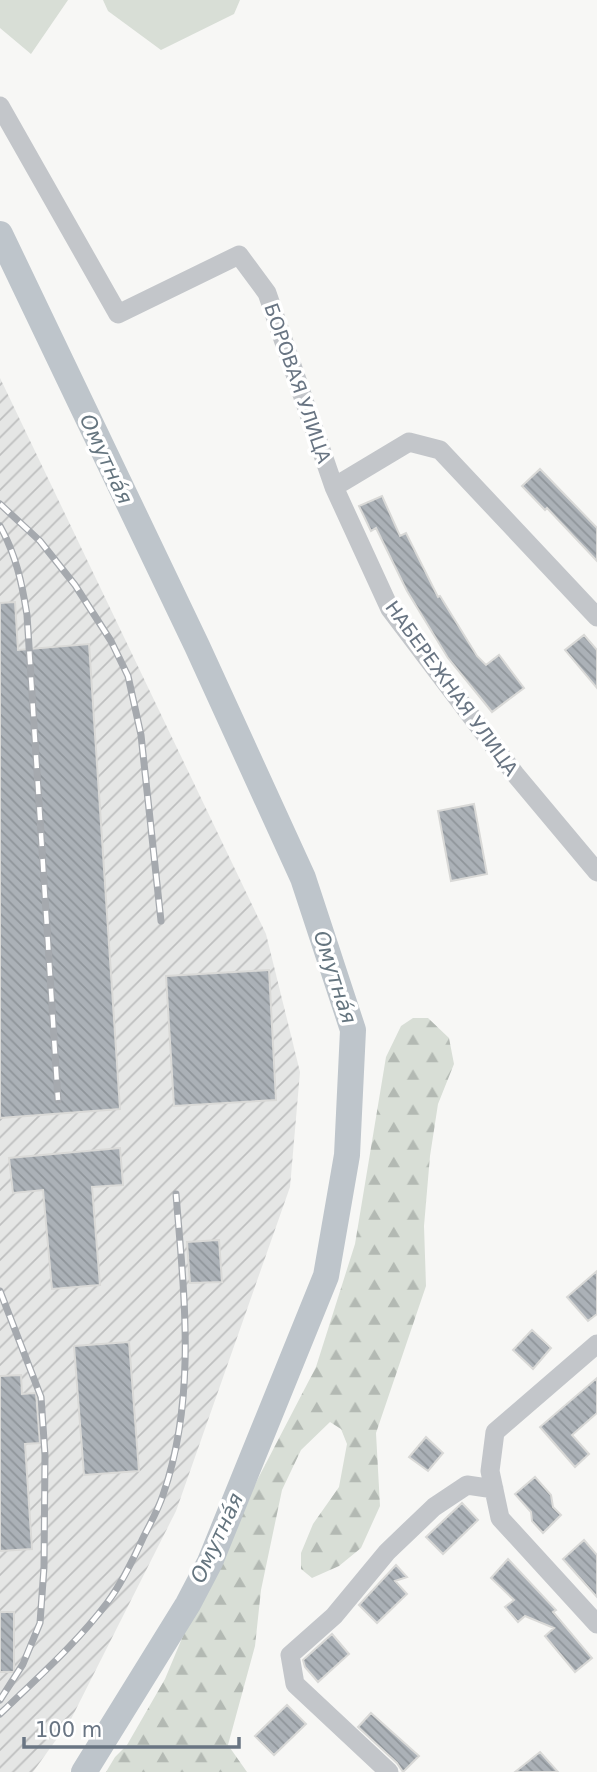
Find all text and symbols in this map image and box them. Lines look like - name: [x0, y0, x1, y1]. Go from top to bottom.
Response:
- street label: БОРОВАЯ УЛИЦА: [260, 300, 336, 466]
- water label: Омутна́я: [75, 410, 137, 508]
- street label: НАБЕРЕЖНАЯ УЛИЦА: [381, 596, 523, 780]
- water label: Омутна́я: [309, 928, 361, 1026]
- water label: Омутна́я: [186, 1489, 248, 1587]
- scale bar: [24, 1706, 240, 1750]
- text: 100 m: [35, 1718, 102, 1742]

